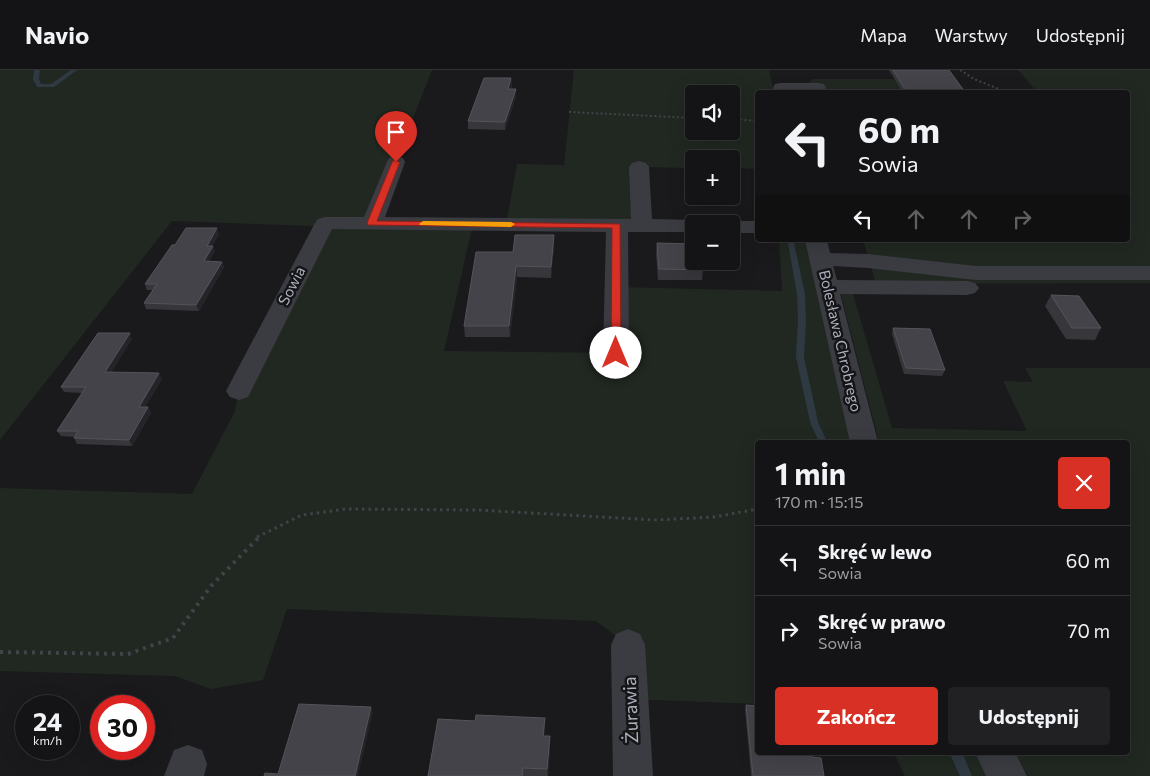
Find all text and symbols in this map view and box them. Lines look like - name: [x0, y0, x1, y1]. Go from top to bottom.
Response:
- text: Navio: [25, 20, 89, 49]
- text: Mapa: [860, 24, 907, 46]
- text: Warstwy: [935, 24, 1008, 46]
- text: Udostępnij: [1036, 24, 1125, 46]
- map controls: [685, 85, 740, 270]
- button: sound: [685, 85, 740, 140]
- text: 60 m: [858, 107, 940, 150]
- icon: left: [775, 110, 840, 175]
- pin: [375, 111, 417, 162]
- icon: arrive: [382, 118, 410, 146]
- button: +: [685, 150, 740, 205]
- text: Sowia: [858, 150, 918, 177]
- icon: left: [849, 205, 877, 233]
- icon: ahead: [902, 205, 930, 233]
- icon: ahead: [955, 205, 983, 233]
- icon: right: [1008, 205, 1036, 233]
- button: −: [685, 215, 740, 270]
- street label: Sowia: [274, 263, 308, 308]
- street label: Bolesława Chrobrego: [816, 268, 866, 413]
- position arrow: [589, 326, 641, 378]
- text: 1 min: [775, 454, 846, 491]
- button: close: [1058, 457, 1110, 509]
- text: 170 m · 15:15: [775, 492, 863, 511]
- text: Skręć w lewo: [818, 540, 932, 563]
- icon: left: [775, 547, 803, 575]
- text: 60 m: [1066, 549, 1110, 572]
- text: Sowia: [818, 563, 862, 582]
- text: Skręć w prawo: [818, 610, 946, 633]
- icon: right: [775, 617, 803, 645]
- text: 70 m: [1067, 619, 1110, 642]
- text: Sowia: [818, 633, 862, 652]
- street label: Żurawia: [618, 676, 642, 744]
- button: Zakończ: [775, 687, 938, 745]
- button: Udostępnij: [948, 687, 1110, 745]
- speed limit sign: 30: [90, 695, 155, 760]
- text: 24: [33, 706, 62, 736]
- text: km/h: [33, 733, 62, 747]

